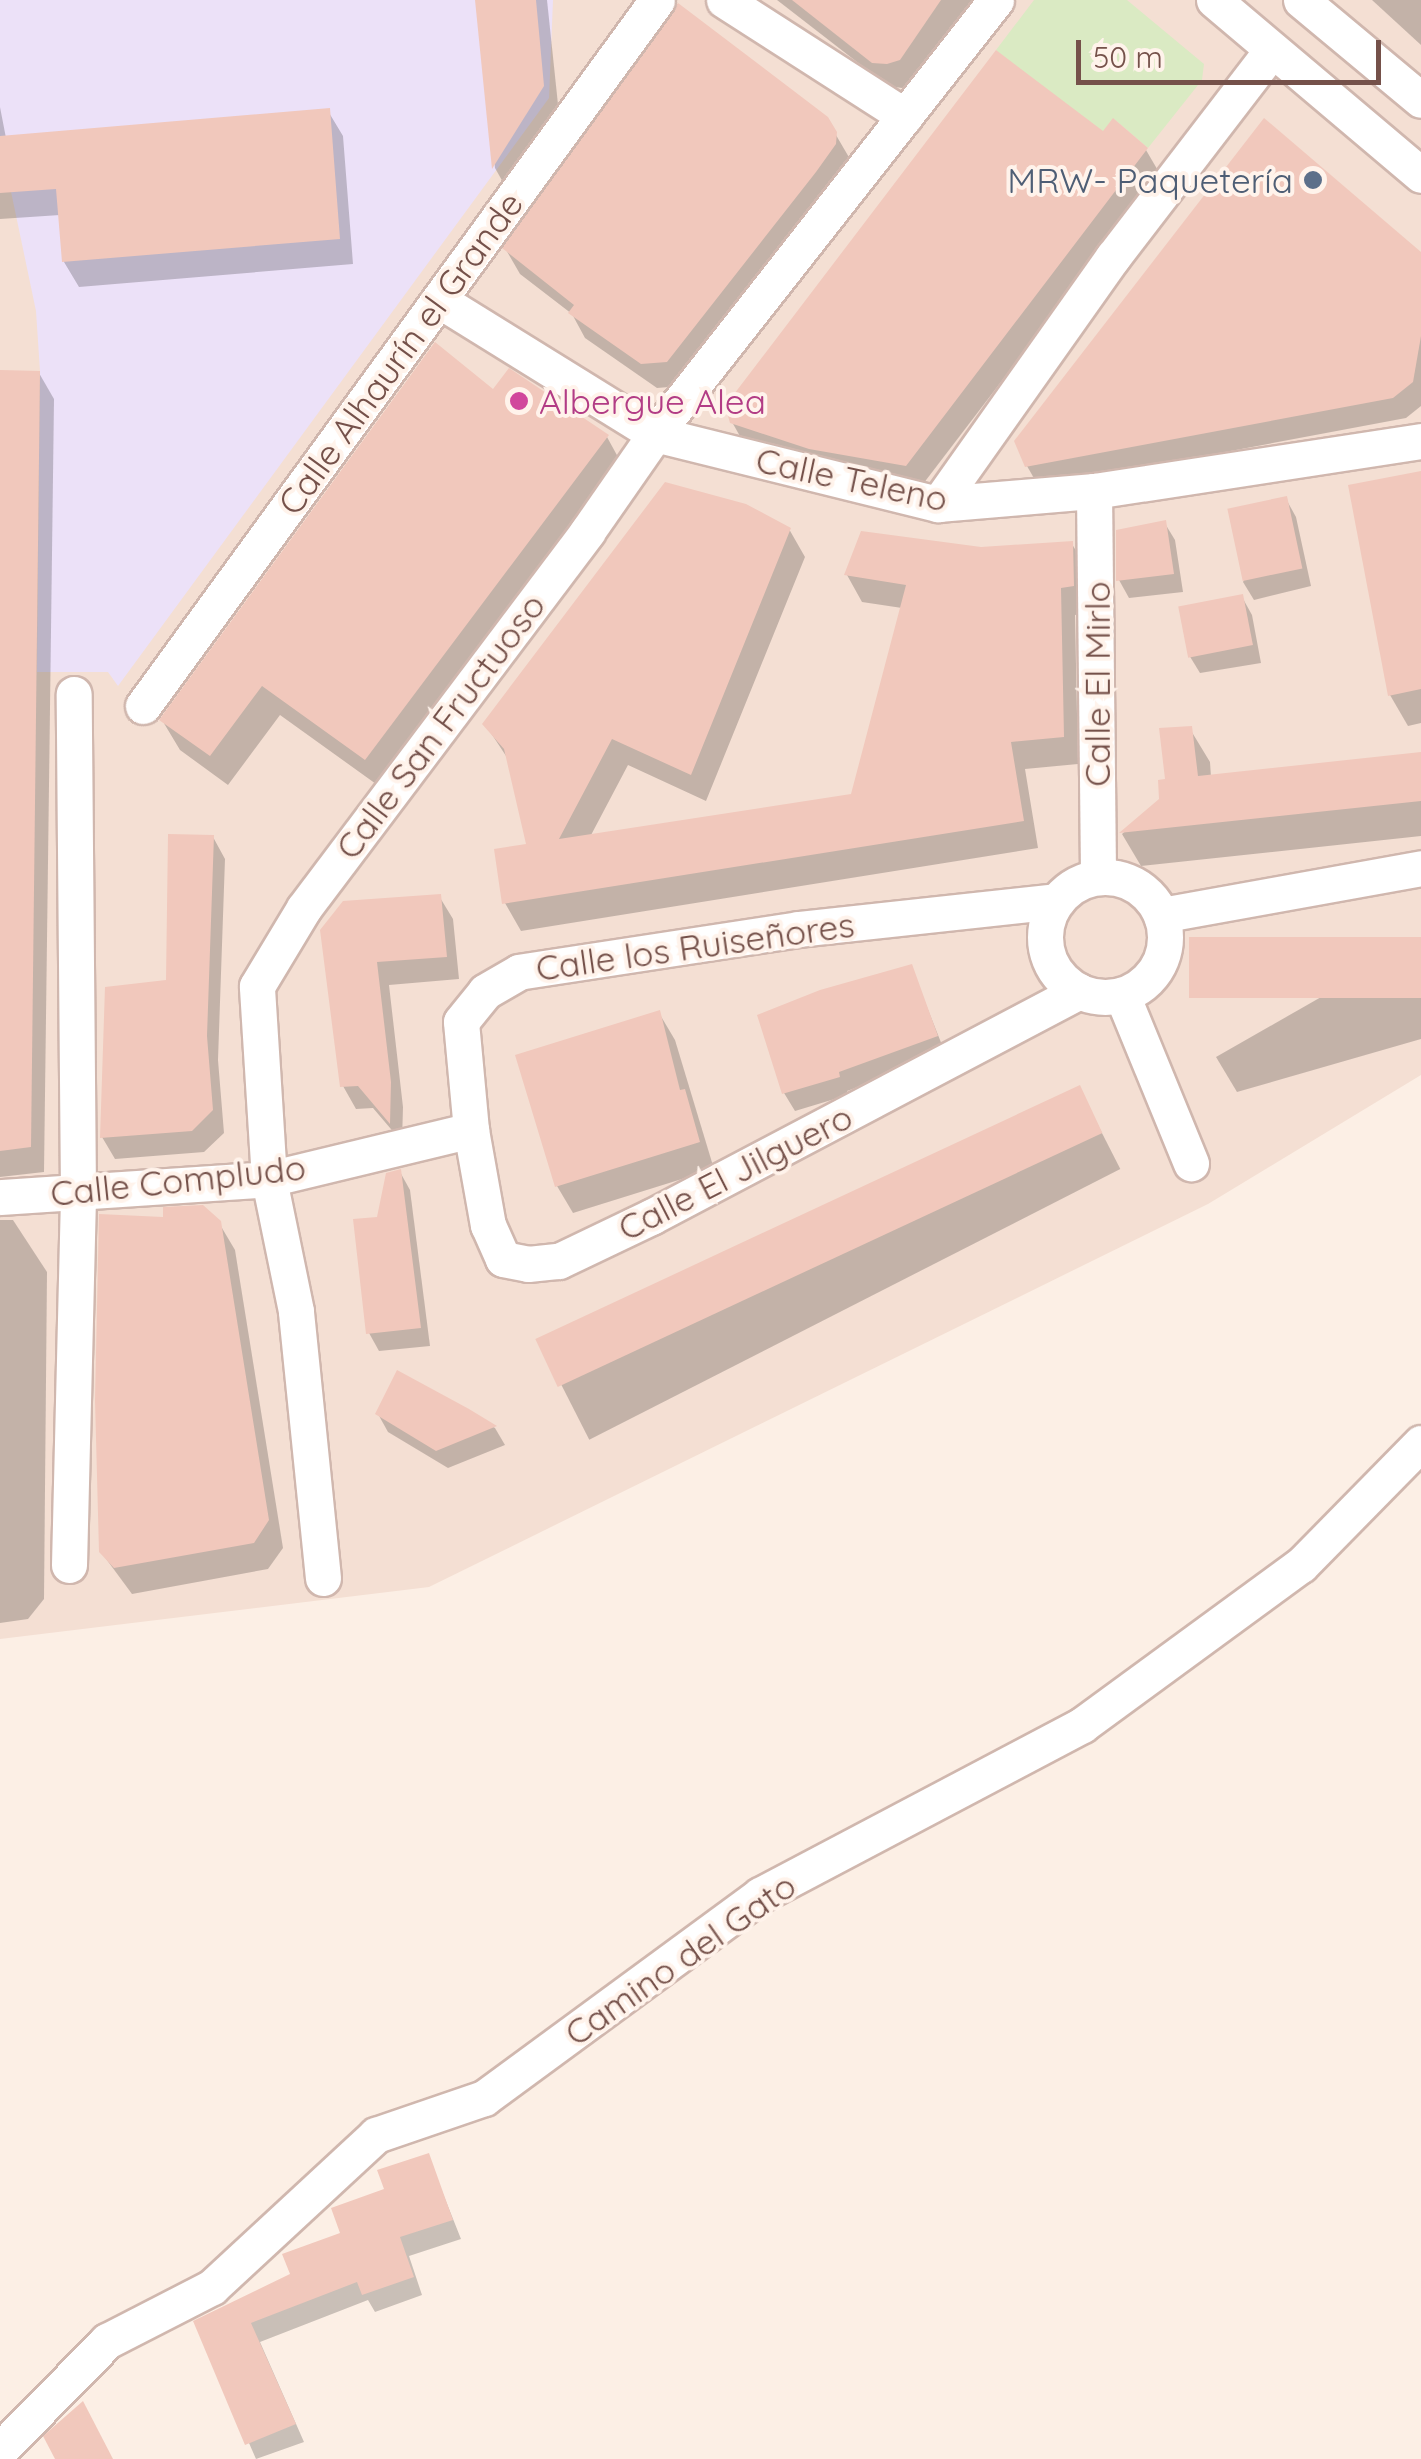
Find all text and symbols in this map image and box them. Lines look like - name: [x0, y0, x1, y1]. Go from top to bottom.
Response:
- scale bar: [1081, 20, 1386, 82]
- text: 50 m: [1093, 38, 1163, 76]
- place label: MRW- Paquetería: [1007, 159, 1293, 201]
- marker: MRW- Paquetería: [1302, 169, 1324, 191]
- street label: Calle Alhaurín el Grande: [269, 184, 531, 522]
- place label: Albergue Alea: [539, 380, 766, 422]
- marker: Albergue Alea: [508, 390, 530, 412]
- street label: Calle Teleno: [752, 438, 952, 520]
- street label: Calle El Mirlo: [1076, 581, 1118, 787]
- street label: Calle San Fructuoso: [327, 585, 553, 867]
- street label: Calle los Ruiseñores: [533, 903, 857, 989]
- street label: Calle El Jilguero: [611, 1095, 859, 1249]
- street label: Calle Compludo: [48, 1146, 308, 1214]
- street label: Camino del Gato: [557, 1864, 803, 2054]

